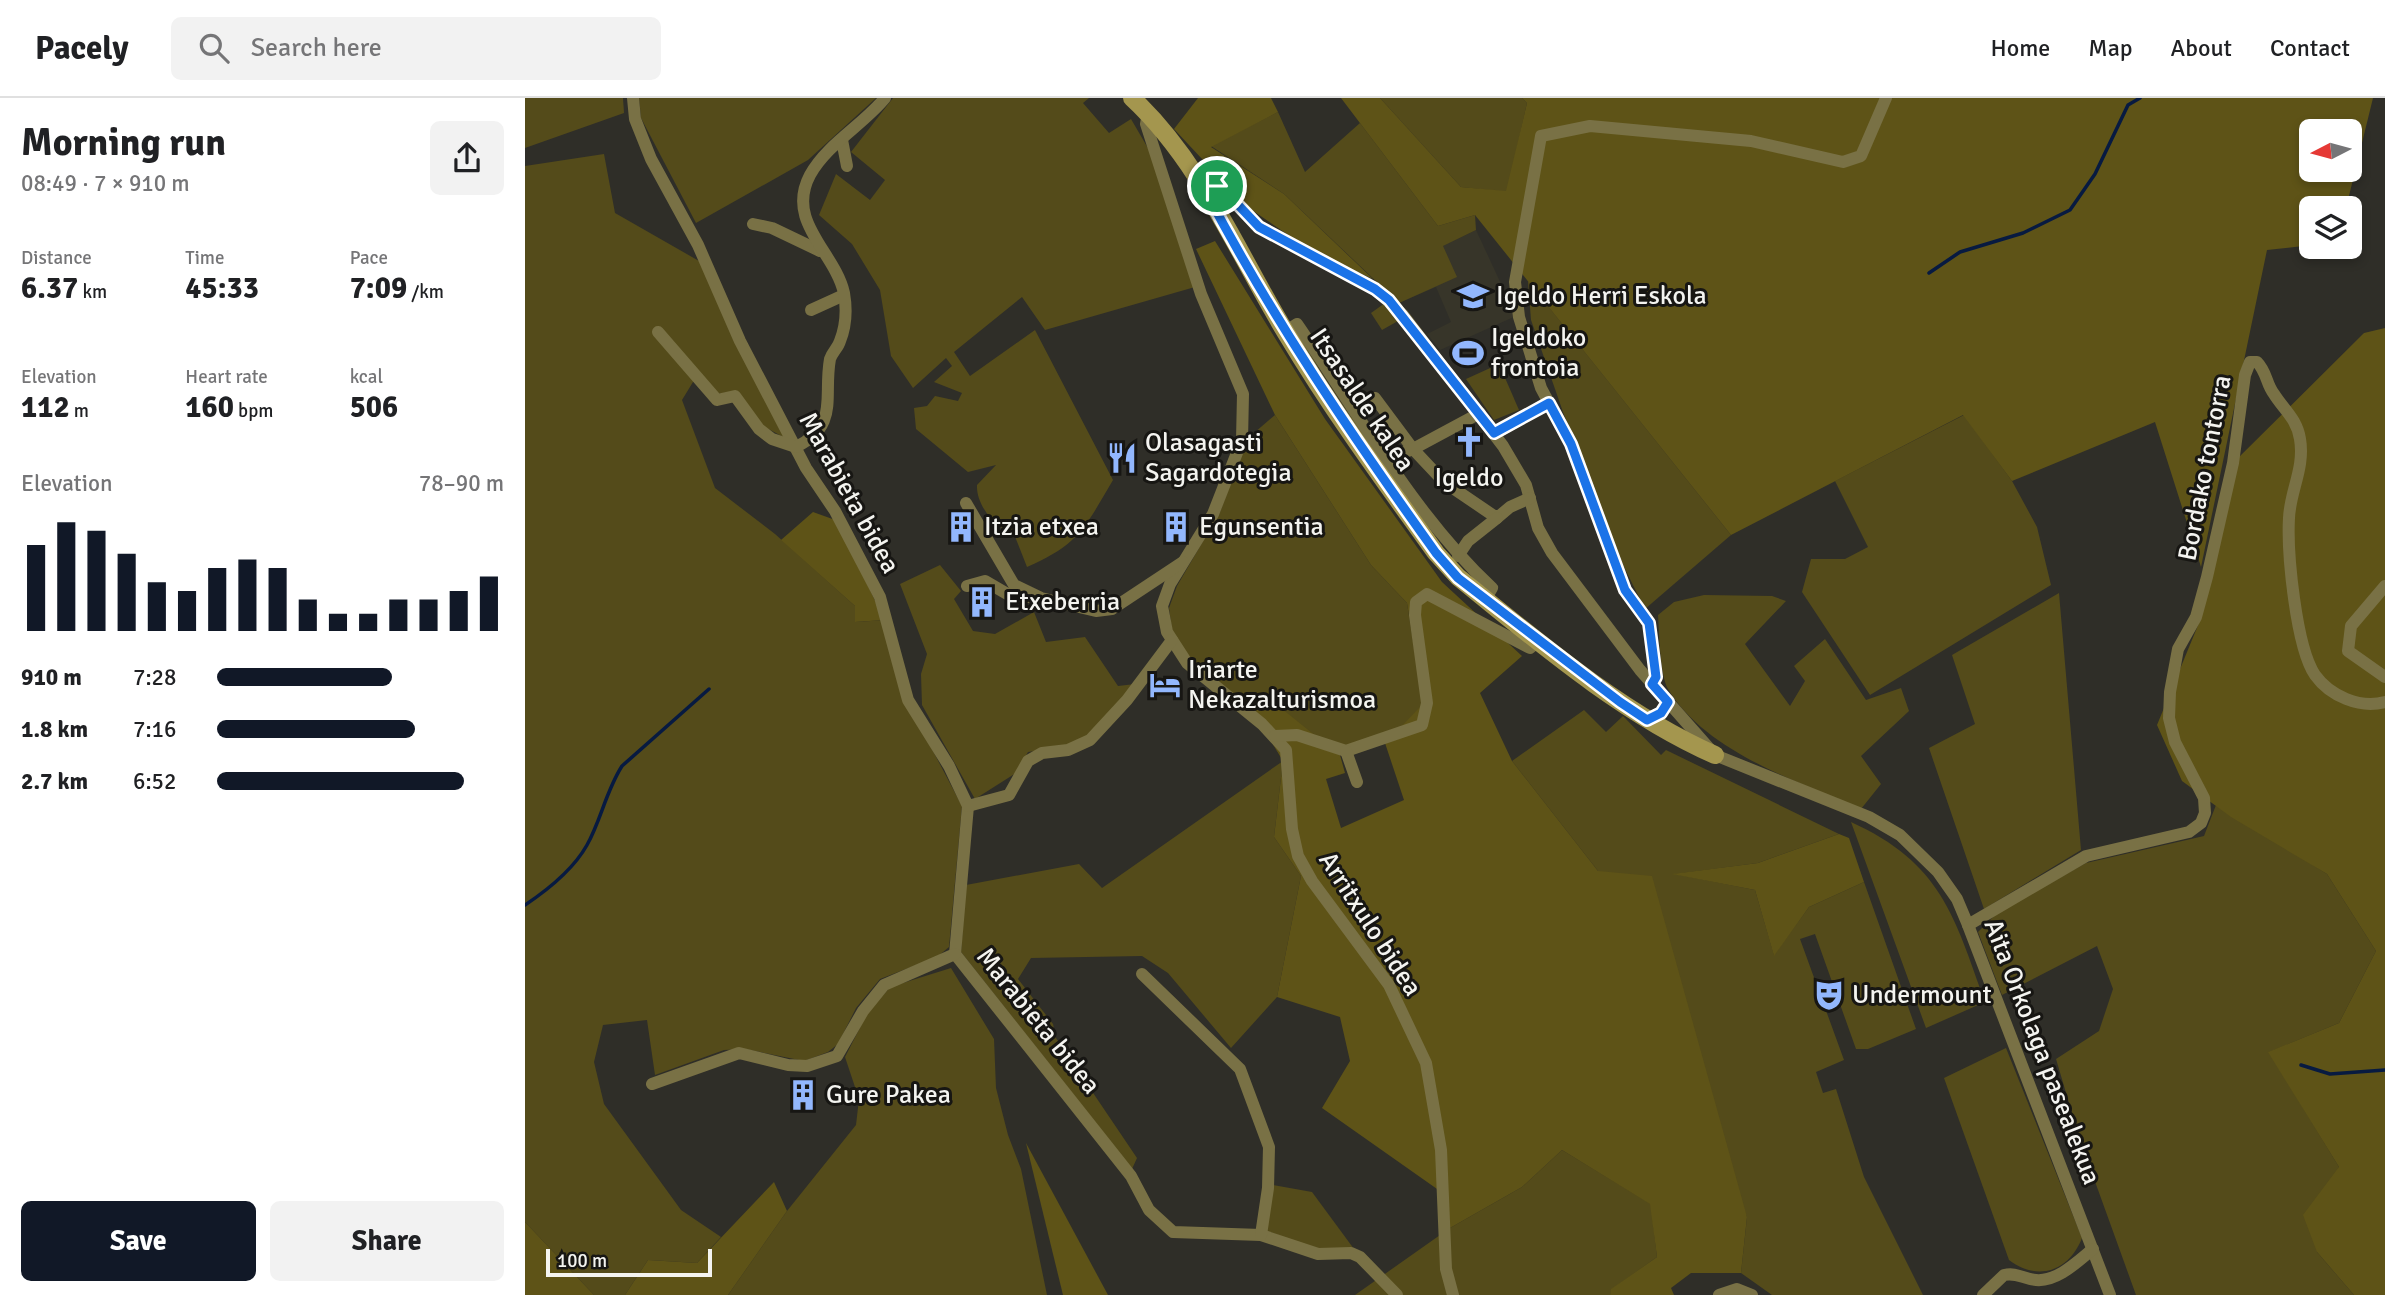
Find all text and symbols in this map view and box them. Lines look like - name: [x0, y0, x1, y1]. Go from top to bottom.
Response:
- search box: [171, 17, 661, 80]
- text: Pacely: [35, 28, 129, 69]
- icon: search: [195, 29, 233, 67]
- text: Search here: [251, 32, 382, 64]
- text: Home: [1990, 33, 2050, 63]
- text: Map: [2088, 33, 2133, 63]
- text: About: [2171, 33, 2232, 63]
- text: Contact: [2270, 33, 2350, 63]
- text: Morning run: [21, 119, 226, 166]
- north arrow: [2299, 119, 2363, 182]
- map controls: [2299, 119, 2362, 259]
- button: share: [430, 121, 504, 195]
- pin: [1187, 156, 1247, 216]
- icon: arrive: [1198, 167, 1236, 205]
- text: 08:49 · 7 × 910 m: [21, 169, 190, 198]
- button: layers: [2299, 196, 2362, 259]
- text: Distance: [21, 246, 92, 270]
- text: Time: [185, 246, 224, 270]
- text: Pace: [350, 246, 388, 270]
- text: 6.37: [21, 270, 78, 307]
- text: 45:33: [185, 270, 259, 307]
- text: 7:09: [350, 270, 407, 307]
- school or university icon: Igeldo Herri Eskola: [1456, 279, 1490, 313]
- text: km: [78, 280, 107, 304]
- text: /km: [407, 280, 444, 304]
- place label: Igeldo Herri Eskola: [1496, 280, 1707, 312]
- street label: Itsasalde kalea: [1302, 322, 1422, 478]
- place label: Igeldoko frontoia: [1491, 322, 1586, 384]
- sports icon: Igeldoko frontoia: [1451, 336, 1485, 370]
- text: Elevation: [21, 365, 97, 389]
- text: Heart rate: [185, 365, 268, 389]
- text: kcal: [350, 365, 383, 389]
- street label: Bordako tontorra: [2171, 372, 2239, 564]
- text: 112: [21, 389, 70, 426]
- text: 160: [185, 389, 234, 426]
- text: 506: [350, 389, 398, 426]
- text: m: [70, 399, 89, 423]
- text: bpm: [234, 399, 273, 423]
- street label: Marabieta bidea: [792, 407, 906, 579]
- church icon: Igeldo: [1452, 425, 1486, 459]
- place label: Olasagasti Sagardotegia: [1145, 427, 1292, 489]
- restaurant icon: Olasagasti Sagardotegia: [1105, 441, 1139, 475]
- place label: Igeldo: [1434, 462, 1504, 494]
- text: Elevation: [21, 469, 113, 498]
- text: 78–90 m: [419, 469, 504, 498]
- building icon: Itzia etxea: [944, 510, 978, 544]
- building icon: Egunsentia: [1159, 510, 1193, 544]
- place label: Itzia etxea: [984, 511, 1099, 543]
- place label: Egunsentia: [1199, 511, 1324, 543]
- building icon: Etxeberria: [965, 585, 999, 619]
- place label: Etxeberria: [1005, 586, 1120, 618]
- place label: Iriarte Nekazalturismoa: [1188, 654, 1376, 716]
- text: 910 m: [21, 663, 82, 692]
- text: 7:28: [133, 663, 176, 692]
- hotel icon: Iriarte Nekazalturismoa: [1148, 668, 1182, 702]
- text: 1.8 km: [21, 715, 88, 744]
- text: 7:16: [133, 715, 176, 744]
- text: 2.7 km: [21, 767, 88, 796]
- text: 6:52: [133, 767, 176, 796]
- street label: Arritxulo bidea: [1312, 846, 1428, 1002]
- street label: Aita Orkolaga pasealekua: [1977, 915, 2107, 1189]
- street label: Marabieta bidea: [969, 941, 1107, 1101]
- theatre icon: Undermount: [1812, 978, 1846, 1012]
- place label: Undermount: [1852, 979, 1992, 1011]
- building icon: Gure Pakea: [786, 1078, 820, 1112]
- place label: Gure Pakea: [826, 1079, 951, 1111]
- button: Save: [21, 1201, 256, 1281]
- button: Share: [270, 1201, 504, 1281]
- scale bar: [546, 1246, 712, 1278]
- text: 100 m: [557, 1249, 607, 1273]

